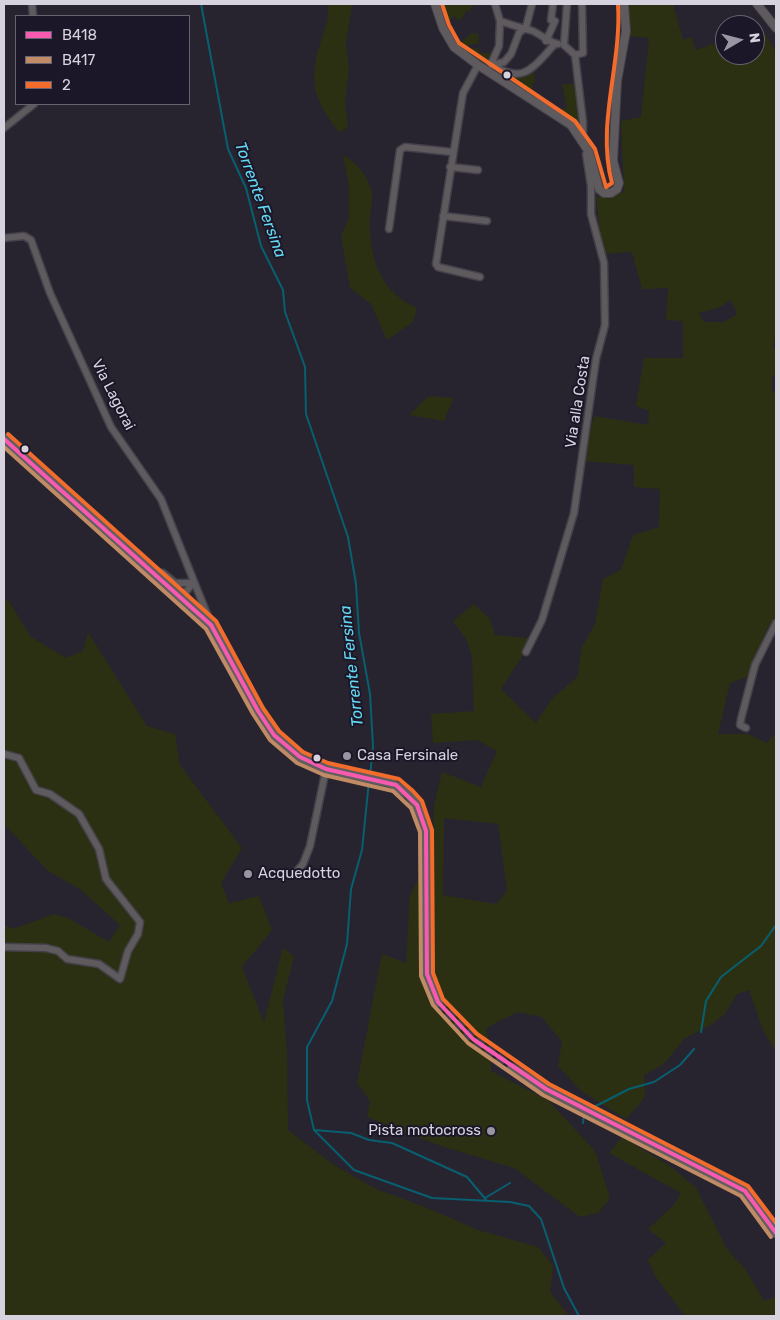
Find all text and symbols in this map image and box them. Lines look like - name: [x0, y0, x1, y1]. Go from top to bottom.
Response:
- legend: [15, 15, 190, 105]
- north arrow: [715, 15, 765, 65]
- text: B418: [62, 26, 97, 44]
- text: N: [745, 32, 763, 44]
- text: B417: [62, 51, 95, 69]
- unlabelled marker: [502, 70, 512, 80]
- text: 2: [62, 76, 71, 94]
- water label: Torrente Fersina: [230, 139, 290, 261]
- street label: Via alla Costa: [562, 355, 594, 449]
- street label: Via Lagorai: [87, 357, 139, 433]
- unlabelled marker: [20, 444, 30, 454]
- water label: Torrente Fersina: [336, 604, 368, 728]
- place label: Casa Fersinale: [357, 747, 458, 765]
- marker: Casa Fersinale: [341, 750, 353, 762]
- unlabelled marker: [312, 753, 322, 763]
- place label: Acquedotto: [258, 865, 340, 883]
- marker: Acquedotto: [242, 868, 254, 880]
- place label: Pista motocross: [368, 1122, 481, 1140]
- marker: Pista motocross: [485, 1125, 497, 1137]

